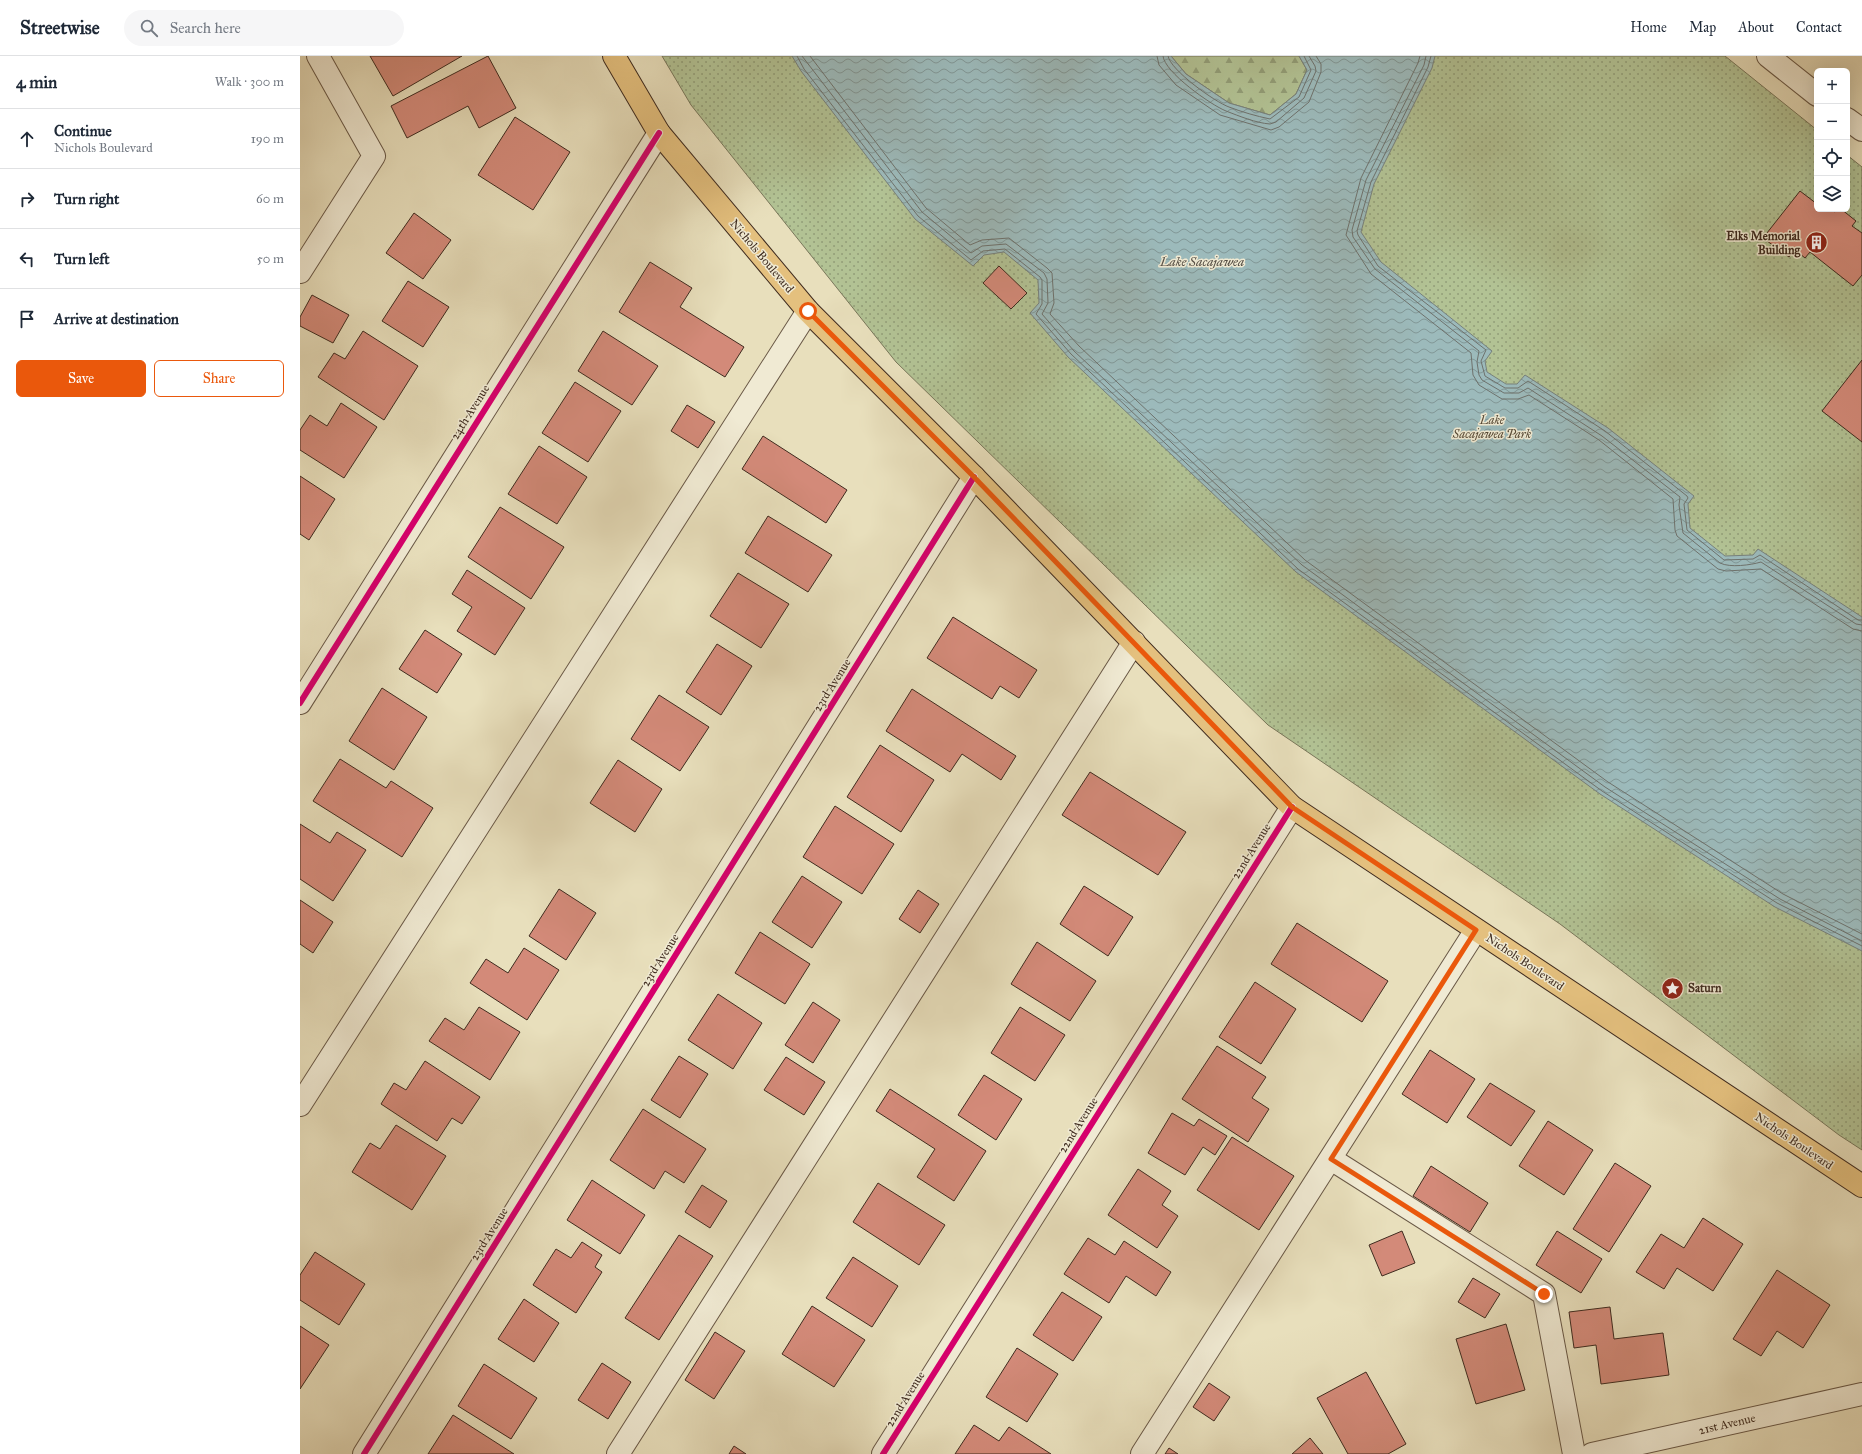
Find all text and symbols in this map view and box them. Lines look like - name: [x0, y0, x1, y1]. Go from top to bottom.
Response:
- search box: [124, 10, 404, 46]
- text: Streetwise: [20, 16, 100, 39]
- icon: search: [138, 17, 160, 39]
- text: Search here: [170, 19, 241, 37]
- text: Home: [1630, 19, 1667, 36]
- text: Map: [1689, 19, 1716, 36]
- text: About: [1738, 19, 1774, 36]
- text: Contact: [1796, 19, 1842, 36]
- map controls: [1814, 68, 1850, 212]
- button: +: [1814, 68, 1850, 104]
- text: 4 min: [16, 72, 57, 93]
- text: Walk · 300 m: [215, 74, 284, 90]
- button: −: [1814, 104, 1850, 140]
- text: Continue: [54, 122, 112, 140]
- icon: ahead: [16, 128, 38, 150]
- text: 190 m: [251, 131, 284, 147]
- text: Nichols Boulevard: [54, 140, 153, 156]
- button: locate: [1814, 140, 1850, 176]
- button: layers: [1814, 176, 1850, 212]
- icon: right: [16, 188, 38, 210]
- text: Turn right: [54, 190, 119, 208]
- text: 60 m: [256, 191, 284, 207]
- street label: Nichols Boulevard: [727, 217, 797, 295]
- place label: Elks Memorial Building: [1726, 229, 1801, 258]
- building icon: Elks Memorial Building: [1803, 230, 1829, 256]
- icon: left: [16, 248, 38, 270]
- text: Turn left: [54, 250, 110, 268]
- text: 50 m: [257, 251, 284, 267]
- water label: Lake Sacajawea: [1159, 254, 1244, 270]
- route start: [799, 302, 817, 320]
- icon: arrive: [16, 308, 38, 330]
- text: Arrive at destination: [54, 310, 179, 328]
- button: Save: [16, 360, 146, 397]
- button: Share: [154, 360, 284, 397]
- street label: 24th Avenue: [448, 382, 492, 442]
- park label: Lake Sacajawea Park: [1452, 413, 1532, 442]
- street label: 23rd Avenue: [810, 656, 854, 714]
- street label: 22nd Avenue: [1228, 821, 1274, 881]
- street label: 23rd Avenue: [638, 931, 682, 989]
- street label: Nichols Boulevard: [1483, 931, 1567, 993]
- place icon: Saturn: [1659, 975, 1685, 1001]
- place label: Saturn: [1688, 981, 1722, 995]
- street label: 22nd Avenue: [1055, 1095, 1101, 1155]
- street label: Nichols Boulevard: [1752, 1110, 1836, 1172]
- street label: 23rd Avenue: [467, 1205, 511, 1263]
- route end: [1535, 1285, 1553, 1303]
- street label: 22nd Avenue: [882, 1369, 928, 1429]
- street label: 21st Avenue: [1697, 1411, 1757, 1437]

